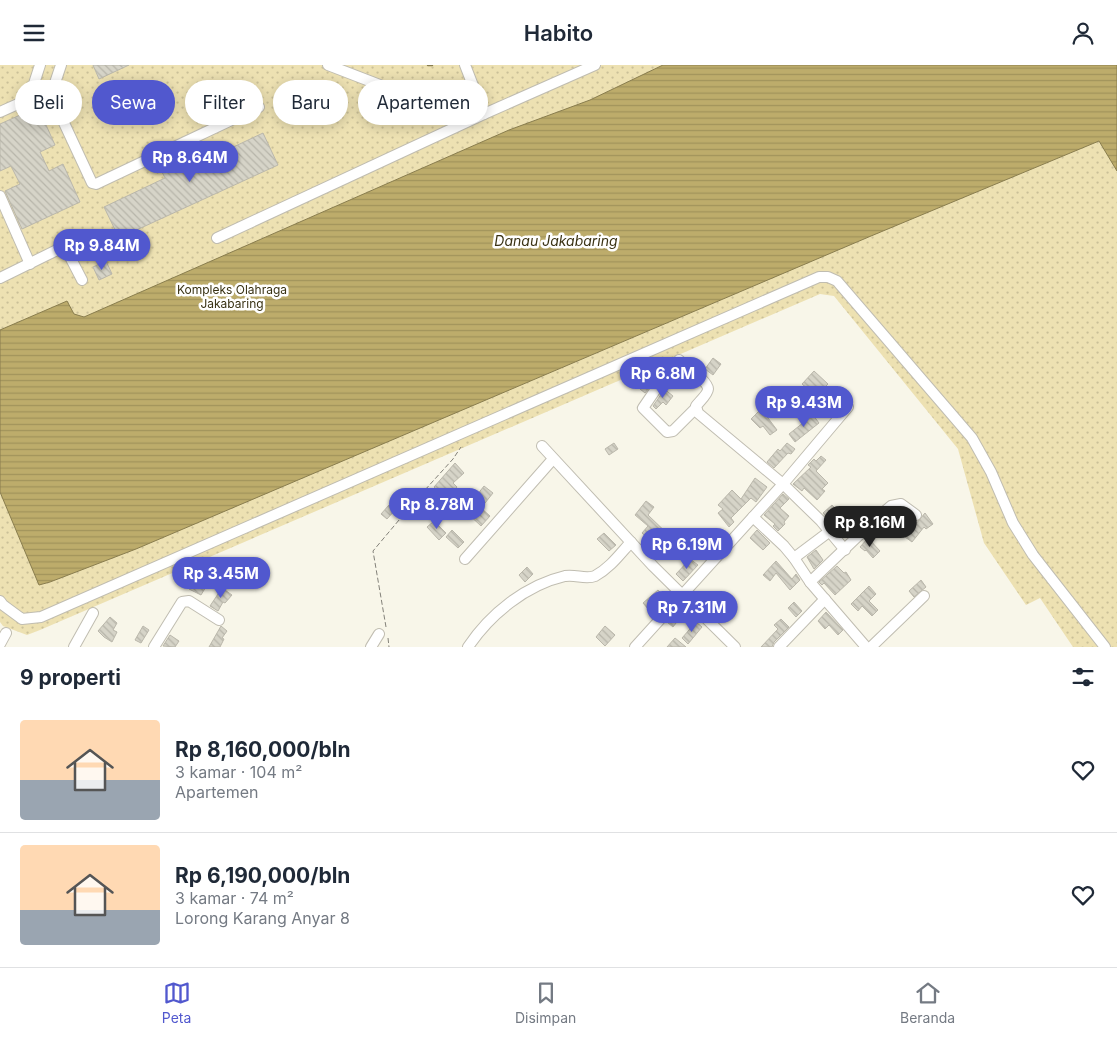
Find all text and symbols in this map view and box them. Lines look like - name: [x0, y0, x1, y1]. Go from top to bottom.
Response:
- icon: menu: [20, 19, 48, 47]
- icon: person: [1069, 19, 1097, 47]
- text: Habito: [524, 20, 593, 46]
- chip: Beli: [15, 80, 82, 125]
- chip: Sewa: [92, 80, 175, 125]
- chip: Filter: [185, 80, 263, 125]
- chip: Baru: [273, 80, 348, 125]
- chip: Apartemen: [358, 80, 488, 125]
- pin: Rp 8.64M: [138, 141, 242, 183]
- text: Rp 8.64M: [152, 147, 228, 167]
- pin: Rp 9.84M: [50, 229, 154, 271]
- water label: Danau Jakabaring: [494, 232, 618, 249]
- text: Rp 9.84M: [64, 235, 140, 255]
- park label: Kompleks Olahraga Jakabaring: [177, 282, 287, 311]
- pin: Rp 6.8M: [617, 357, 709, 399]
- text: Rp 6.8M: [631, 363, 695, 383]
- pin: Rp 9.43M: [752, 385, 856, 428]
- text: Rp 9.43M: [766, 392, 842, 412]
- pin: Rp 8.78M: [385, 487, 489, 530]
- text: Rp 8.78M: [400, 494, 474, 514]
- pin: Rp 8.16M: [818, 505, 922, 548]
- text: Rp 8.16M: [835, 512, 905, 532]
- pin: Rp 6.19M: [635, 527, 739, 570]
- text: Rp 6.19M: [652, 534, 722, 554]
- pin: Rp 3.45M: [169, 557, 273, 599]
- text: Rp 3.45M: [183, 563, 259, 583]
- pin: Rp 7.31M: [640, 591, 744, 633]
- text: Rp 7.31M: [658, 597, 726, 617]
- icon: filters: [1069, 663, 1097, 691]
- text: 9 properti: [20, 665, 121, 690]
- text: Rp 8,160,000/bln: [175, 737, 351, 762]
- icon: home: [60, 740, 120, 800]
- icon: heart: [1069, 756, 1097, 784]
- text: 3 kamar · 104 m²: [175, 762, 302, 782]
- text: Apartemen: [175, 782, 258, 802]
- text: Rp 6,190,000/bln: [175, 863, 350, 888]
- icon: home: [60, 865, 120, 925]
- icon: heart: [1069, 881, 1097, 909]
- text: 3 kamar · 74 m²: [175, 888, 294, 908]
- text: Lorong Karang Anyar 8: [175, 908, 350, 928]
- tab: Peta: [162, 979, 191, 1026]
- tab: Disimpan: [515, 979, 576, 1026]
- tab: Beranda: [900, 979, 955, 1026]

